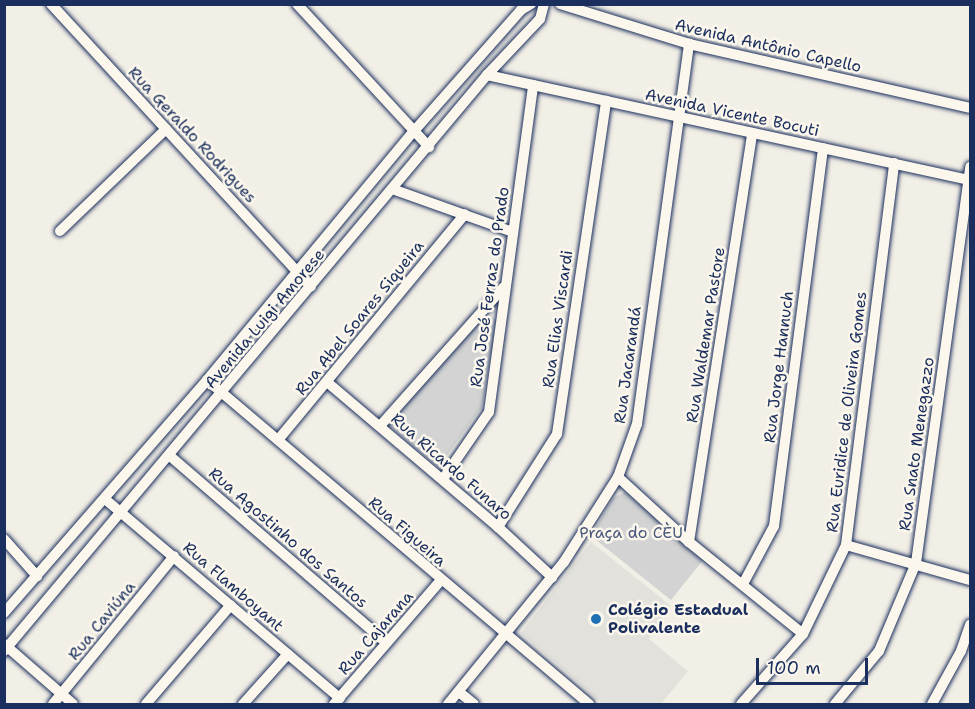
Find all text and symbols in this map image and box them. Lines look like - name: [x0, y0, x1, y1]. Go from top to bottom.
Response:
- street label: Avenida Antônio Capello: [673, 15, 863, 77]
- street label: Rua Geraldo Rodrigues: [124, 63, 260, 207]
- street label: Avenida Vicente Bocuti: [643, 85, 821, 141]
- street label: Rua José Ferraz do Prado: [466, 186, 514, 388]
- street label: Rua Abel Soares Siqueira: [292, 237, 428, 399]
- street label: Avenida Luigi Amorese: [201, 245, 329, 393]
- street label: Rua Waldemar Pastore: [683, 246, 729, 424]
- street label: Rua Elias Viscardi: [539, 249, 577, 389]
- street label: Rua Jorge Hannuch: [760, 290, 798, 444]
- street label: Rua Euridice de Oliveira Gomes: [823, 290, 871, 534]
- street label: Rua Jacarandá: [610, 305, 646, 425]
- street label: Rua Snato Menegazzo: [895, 356, 939, 532]
- street label: Rua Ricardo Funaro: [387, 409, 515, 525]
- street label: Rua Agostinho dos Santos: [205, 464, 371, 612]
- street label: Rua Figueira: [364, 493, 450, 571]
- park label: Praça do CÈU: [579, 523, 683, 543]
- street label: Rua Flamboyant: [179, 538, 287, 636]
- street label: Rua Caviúna: [64, 578, 140, 664]
- street label: Rua Cajarana: [334, 587, 418, 679]
- place label: Colégio Estadual Polivalente: [608, 600, 748, 638]
- marker: Colégio Estadual Polivalente: [589, 612, 603, 626]
- scale bar: [759, 646, 872, 684]
- text: 100 m: [767, 656, 821, 680]

